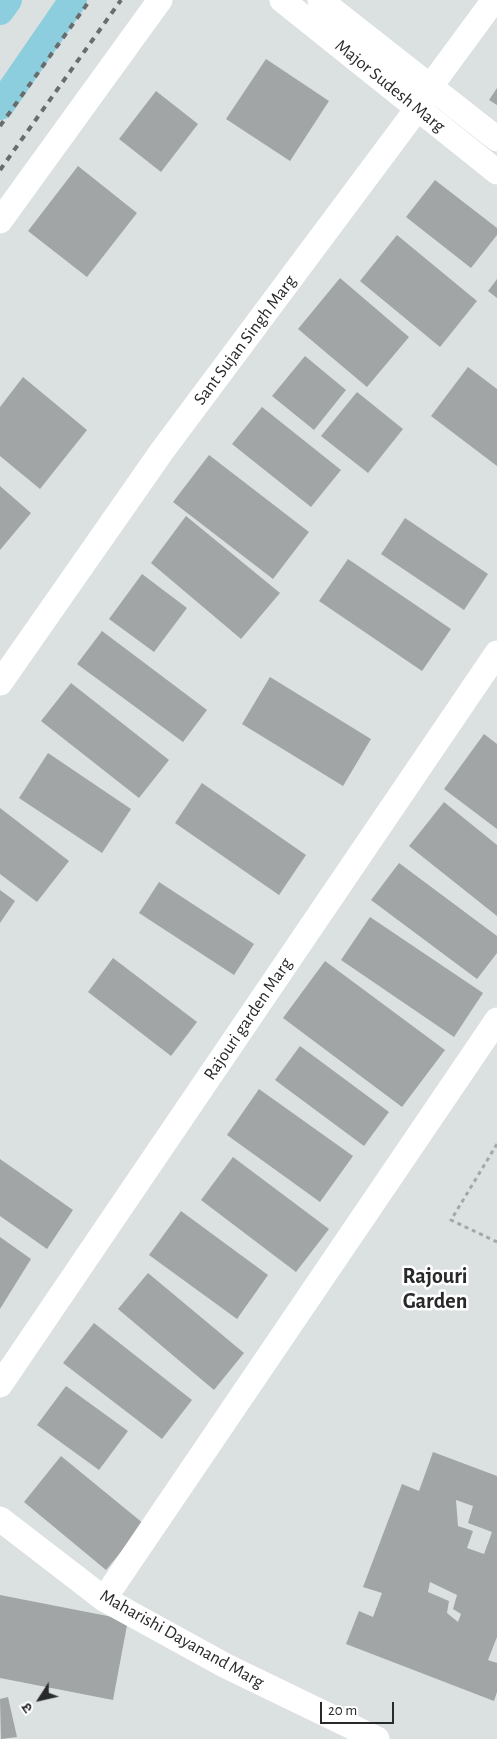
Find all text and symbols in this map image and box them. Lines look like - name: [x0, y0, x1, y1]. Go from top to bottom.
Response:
- street label: Major Sudesh Marg: [331, 35, 449, 137]
- street label: Sant Sujan Singh Marg: [189, 271, 301, 409]
- street label: Rajouri garden Marg: [199, 954, 297, 1084]
- district label: Rajouri Garden: [402, 1263, 468, 1314]
- street label: Maharishi Dayanand Marg: [96, 1585, 268, 1693]
- north arrow: [15, 1674, 65, 1724]
- scale bar: [322, 1692, 396, 1724]
- text: उ: [20, 1700, 36, 1715]
- text: 20 m: [328, 1703, 357, 1718]

